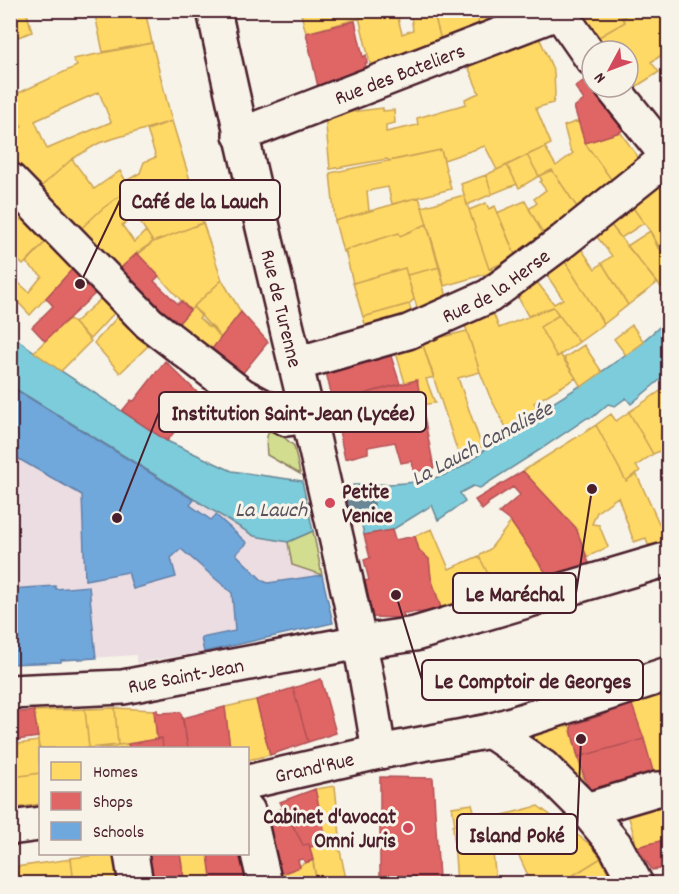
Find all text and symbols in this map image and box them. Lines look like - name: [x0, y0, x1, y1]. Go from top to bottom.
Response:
- street label: Rue des Bateliers: [331, 38, 470, 115]
- north arrow: [580, 39, 640, 99]
- text: N: [589, 67, 612, 88]
- callout: Café de la Lauch: [120, 180, 280, 220]
- text: Café de la Lauch: [132, 188, 268, 219]
- street label: Rue de la Herse: [438, 243, 558, 333]
- street label: Rue de Turenne: [251, 247, 308, 371]
- callout: Institution Saint-Jean (Lycée): [159, 392, 426, 432]
- water label: La Lauch Canalisée: [406, 394, 560, 496]
- text: Institution Saint-Jean (Lycée): [171, 400, 415, 431]
- place label: Petite Venice: [342, 479, 393, 533]
- water label: La Lauch: [235, 496, 308, 527]
- marker: Petite Venice: [323, 496, 337, 510]
- callout: Le Maréchal: [453, 573, 576, 613]
- text: Le Maréchal: [465, 581, 565, 612]
- street label: Rue Saint-Jean: [126, 652, 247, 704]
- callout: Le Comptoir de Georges: [422, 660, 643, 700]
- text: Le Comptoir de Georges: [434, 668, 632, 699]
- street label: Grand'Rue: [272, 746, 358, 793]
- legend: [39, 747, 249, 855]
- text: Homes: [93, 761, 138, 786]
- text: Shops: [93, 791, 133, 816]
- place label: Cabinet d'avocat Omni Juris: [263, 804, 396, 858]
- callout: Island Poké: [457, 814, 577, 854]
- text: Schools: [93, 821, 144, 846]
- marker: Cabinet d'avocat Omni Juris: [401, 821, 415, 835]
- text: Island Poké: [469, 822, 565, 853]

